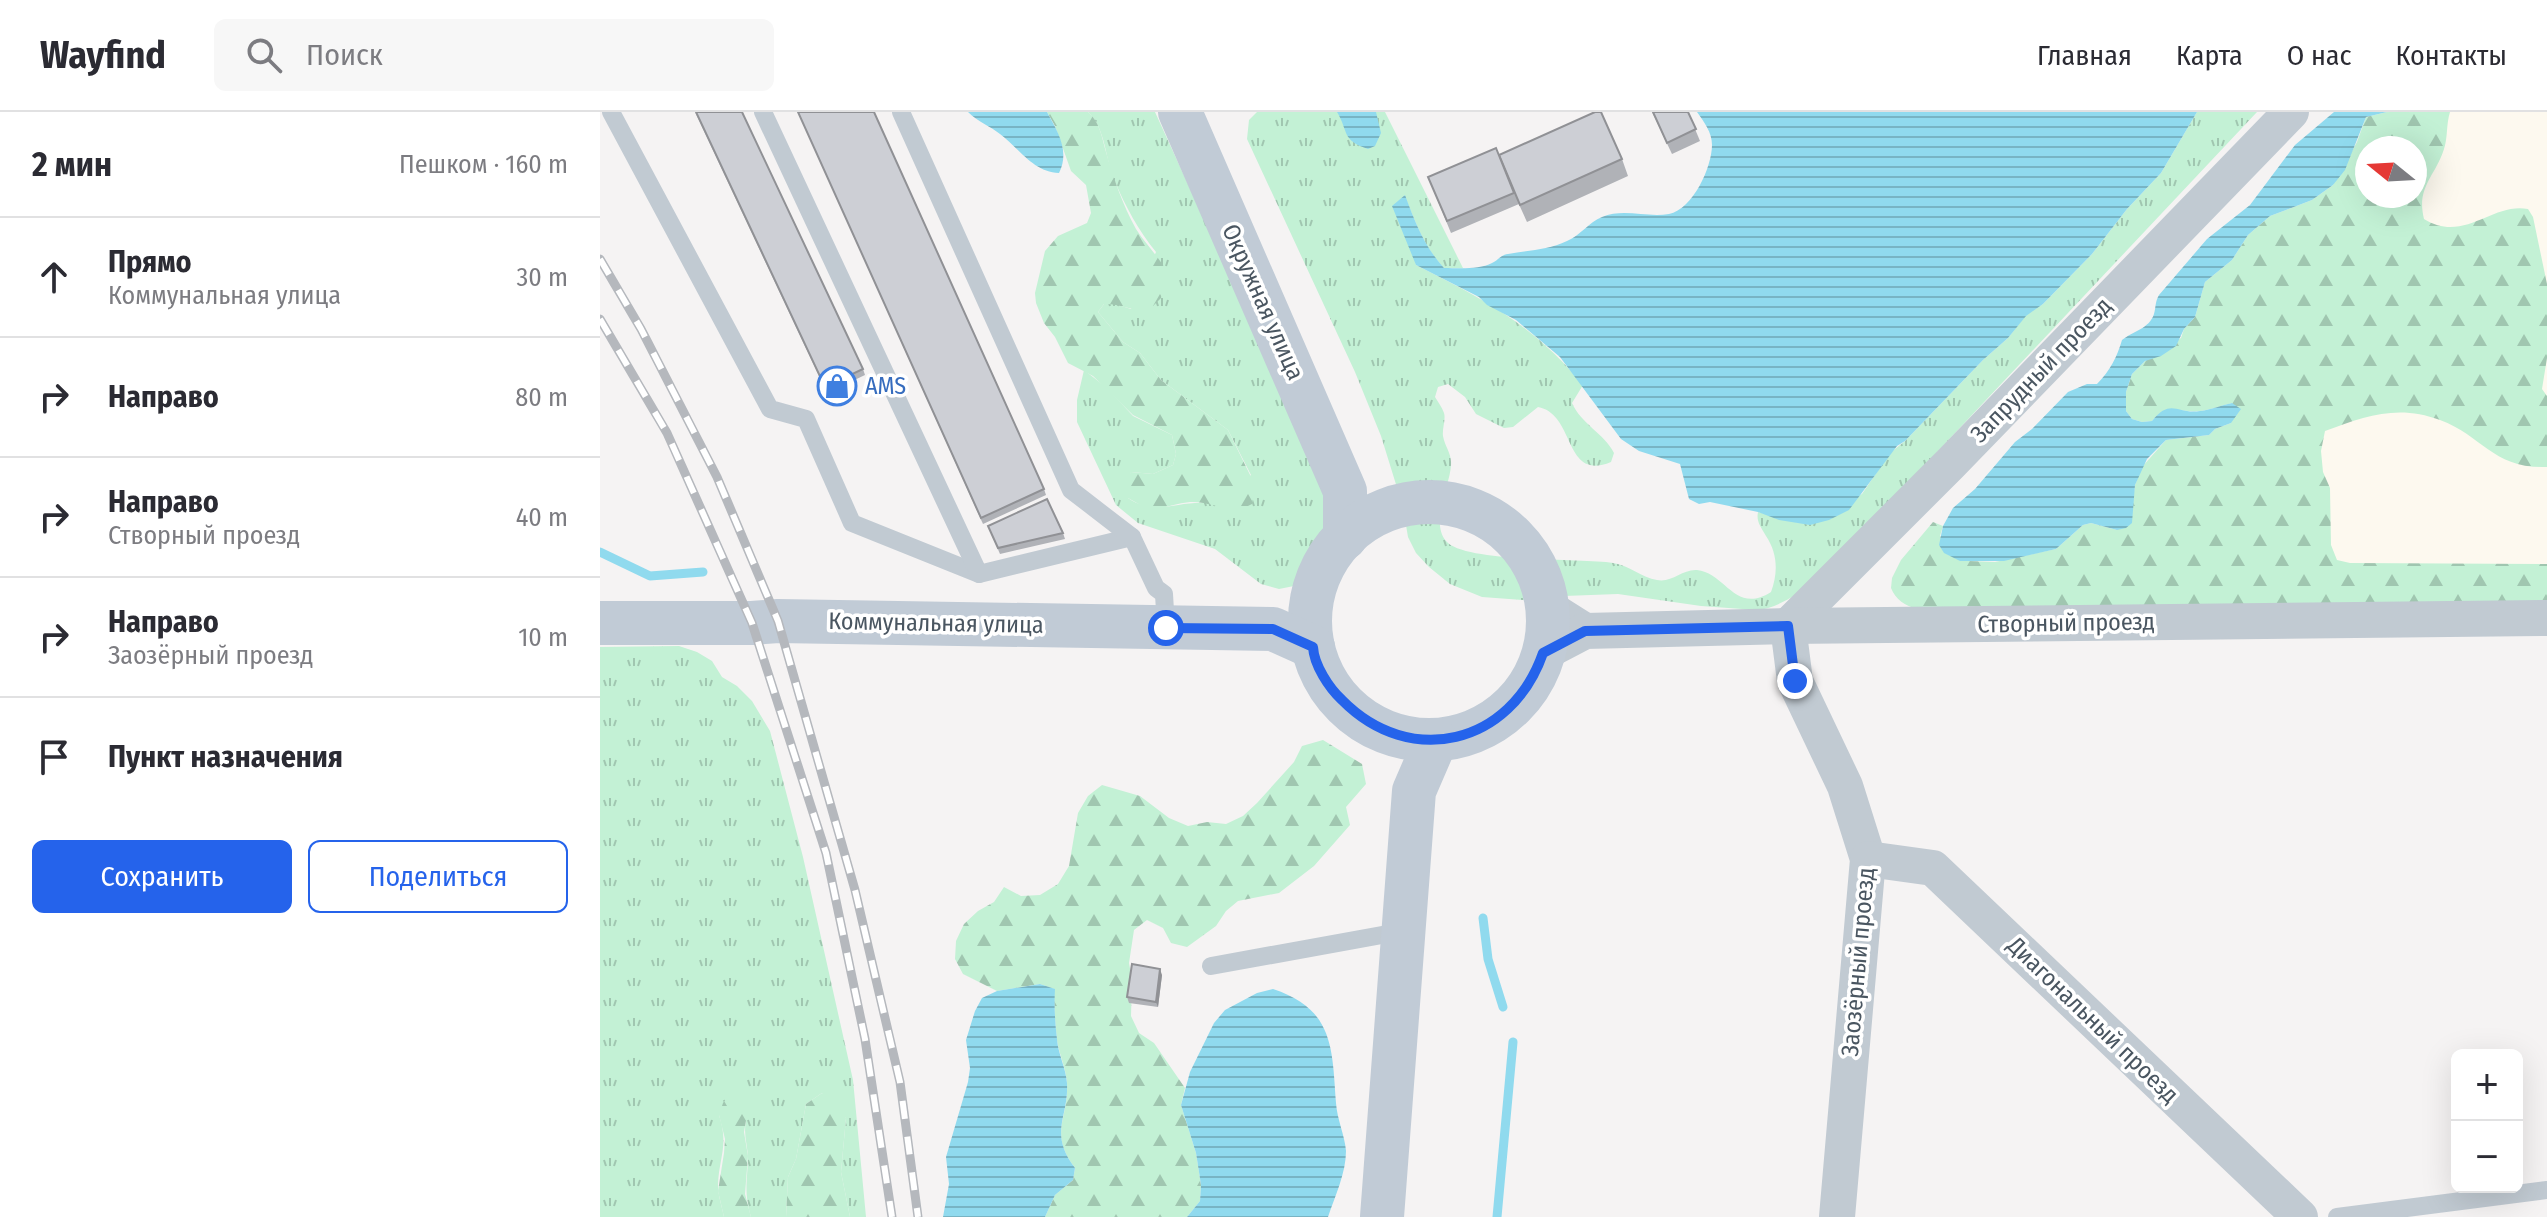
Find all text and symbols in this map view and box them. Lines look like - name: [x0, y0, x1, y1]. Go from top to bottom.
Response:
- search box: [214, 19, 774, 91]
- text: Wayfind: [40, 32, 166, 78]
- icon: search: [242, 33, 286, 77]
- text: Поиск: [306, 37, 383, 73]
- text: Главная: [2037, 39, 2132, 72]
- text: Карта: [2176, 39, 2243, 72]
- text: О нас: [2287, 39, 2352, 72]
- text: Контакты: [2396, 39, 2507, 72]
- north arrow: [2355, 136, 2427, 208]
- text: 2 мин: [32, 144, 112, 185]
- text: Пешком · 160 m: [399, 149, 568, 180]
- street label: Окружная улица: [1216, 220, 1310, 384]
- text: Прямо: [108, 244, 192, 280]
- icon: ahead: [32, 255, 76, 299]
- text: 30 m: [517, 262, 568, 293]
- text: Коммунальная улица: [108, 280, 341, 311]
- street label: Запрудный проезд: [1965, 292, 2117, 448]
- shop icon: AMS: [816, 365, 858, 407]
- place label: AMS: [865, 372, 906, 400]
- icon: right: [32, 375, 76, 419]
- text: Направо: [108, 379, 219, 415]
- text: 80 m: [515, 382, 568, 413]
- text: Направо: [108, 484, 219, 520]
- icon: right: [32, 495, 76, 539]
- text: 40 m: [516, 502, 568, 533]
- text: Створный проезд: [108, 520, 300, 551]
- text: Направо: [108, 604, 219, 640]
- street label: Коммунальная улица: [828, 607, 1044, 639]
- street label: Створный проезд: [1977, 607, 2155, 639]
- route start: [1148, 610, 1184, 646]
- icon: right: [32, 615, 76, 659]
- text: 10 m: [518, 622, 568, 653]
- text: Заозёрный проезд: [108, 640, 313, 671]
- route end: [1777, 663, 1813, 699]
- icon: arrive: [32, 735, 76, 779]
- text: Пункт назначения: [108, 739, 343, 775]
- button: Сохранить: [32, 840, 292, 913]
- button: Поделиться: [308, 840, 568, 913]
- street label: Заозёрный проезд: [1836, 866, 1880, 1058]
- street label: Диагональный проезд: [2001, 931, 2184, 1109]
- map controls: [2451, 1049, 2523, 1193]
- button: +: [2451, 1049, 2523, 1121]
- button: −: [2451, 1121, 2523, 1193]

